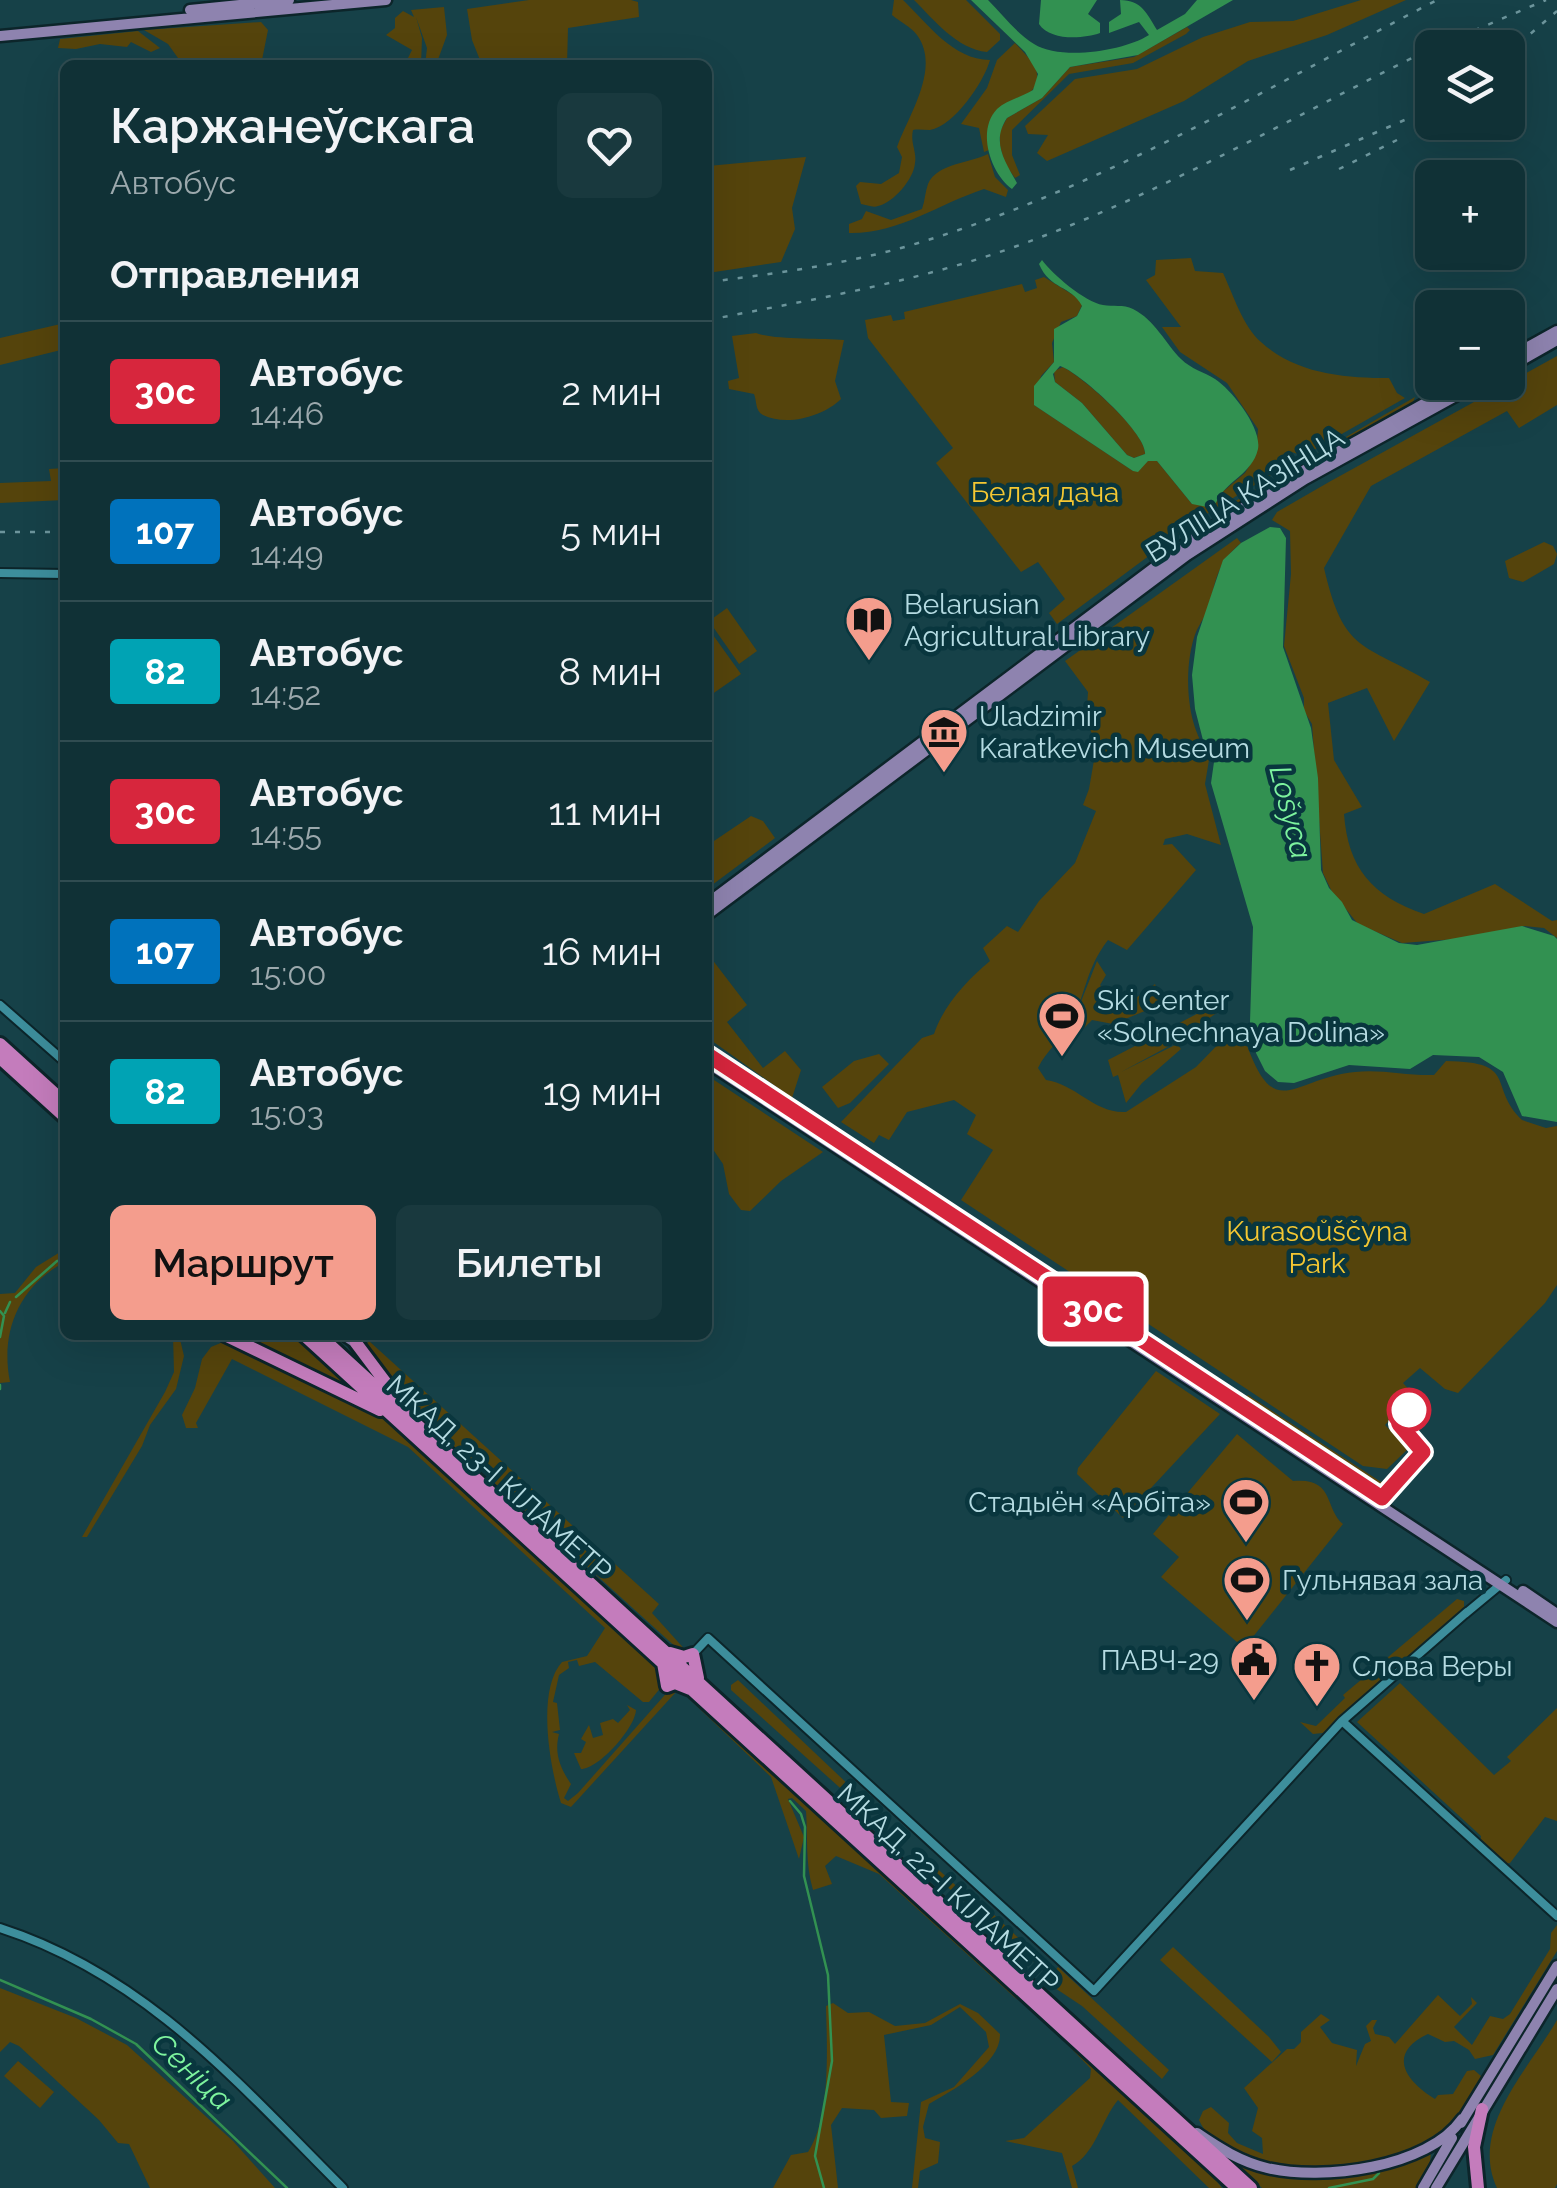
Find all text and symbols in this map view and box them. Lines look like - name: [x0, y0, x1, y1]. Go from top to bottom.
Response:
- map controls: [1415, 30, 1525, 400]
- button: layers: [1415, 30, 1525, 140]
- button: heart: [557, 93, 662, 198]
- text: Каржанеўскага: [110, 98, 475, 154]
- button: +: [1415, 160, 1525, 270]
- text: Автобус: [110, 164, 236, 201]
- text: Отправления: [110, 252, 360, 297]
- button: −: [1415, 290, 1525, 400]
- text: Автобус: [250, 350, 404, 395]
- text: 2 мин: [561, 369, 662, 414]
- text: 30с: [135, 371, 195, 412]
- text: 14:46: [250, 395, 324, 432]
- street label: ВУЛІЦА КАЗІНЦА: [1140, 421, 1350, 569]
- park label: Белая дача: [971, 476, 1119, 509]
- text: Автобус: [250, 490, 404, 535]
- text: 5 мин: [560, 509, 662, 554]
- text: 107: [136, 511, 194, 552]
- text: 14:49: [250, 535, 323, 572]
- place label: Belarusian Agricultural Library: [904, 588, 1150, 653]
- library icon: Belarusian Agricultural Library: [843, 594, 895, 662]
- text: Автобус: [250, 630, 404, 675]
- text: 8 мин: [558, 649, 662, 694]
- text: 82: [145, 651, 185, 692]
- text: 14:52: [250, 675, 321, 712]
- place label: Uladzimir Karatkevich Museum: [979, 700, 1250, 765]
- museum icon: Uladzimir Karatkevich Museum: [918, 706, 970, 774]
- water label: Lošyca: [1263, 762, 1319, 862]
- text: Автобус: [250, 770, 404, 815]
- text: 11 мин: [548, 789, 662, 834]
- text: 30с: [135, 791, 195, 832]
- text: 14:55: [250, 815, 322, 852]
- text: Автобус: [250, 910, 404, 955]
- text: 16 мин: [542, 929, 662, 974]
- text: 107: [136, 931, 194, 972]
- text: 15:00: [250, 955, 326, 992]
- place label: Ski Center «Solnechnaya Dolina»: [1097, 984, 1385, 1049]
- sports icon: Ski Center «Solnechnaya Dolina»: [1036, 990, 1088, 1058]
- text: Автобус: [250, 1050, 404, 1095]
- text: 19 мин: [542, 1069, 662, 1114]
- text: 82: [145, 1071, 185, 1112]
- text: 15:03: [250, 1095, 324, 1132]
- button: Маршрут: [110, 1205, 376, 1320]
- button: Билеты: [396, 1205, 662, 1320]
- park label: Kurasoŭščyna Park: [1226, 1215, 1408, 1280]
- line badge: 30с: [1036, 1276, 1150, 1342]
- text: 30с: [1063, 1289, 1123, 1330]
- street label: МКАД, 23-І КІЛАМЕТР: [380, 1368, 618, 1588]
- unlabelled marker: [1388, 1389, 1430, 1431]
- sports icon: Стадыён «Арбіта»: [1220, 1476, 1272, 1544]
- place label: Стадыён «Арбіта»: [968, 1486, 1211, 1519]
- sports icon: Гульнявая зала: [1221, 1554, 1273, 1622]
- place label: Гульнявая зала: [1282, 1564, 1483, 1597]
- public building icon: ПАВЧ-29: [1228, 1634, 1280, 1702]
- church icon: Слова Веры: [1291, 1640, 1343, 1708]
- place label: ПАВЧ-29: [1101, 1644, 1219, 1677]
- place label: Слова Веры: [1352, 1650, 1513, 1683]
- street label: МКАД, 22-І КІЛАМЕТР: [830, 1777, 1066, 1999]
- water label: Сеніца: [144, 2025, 240, 2117]

